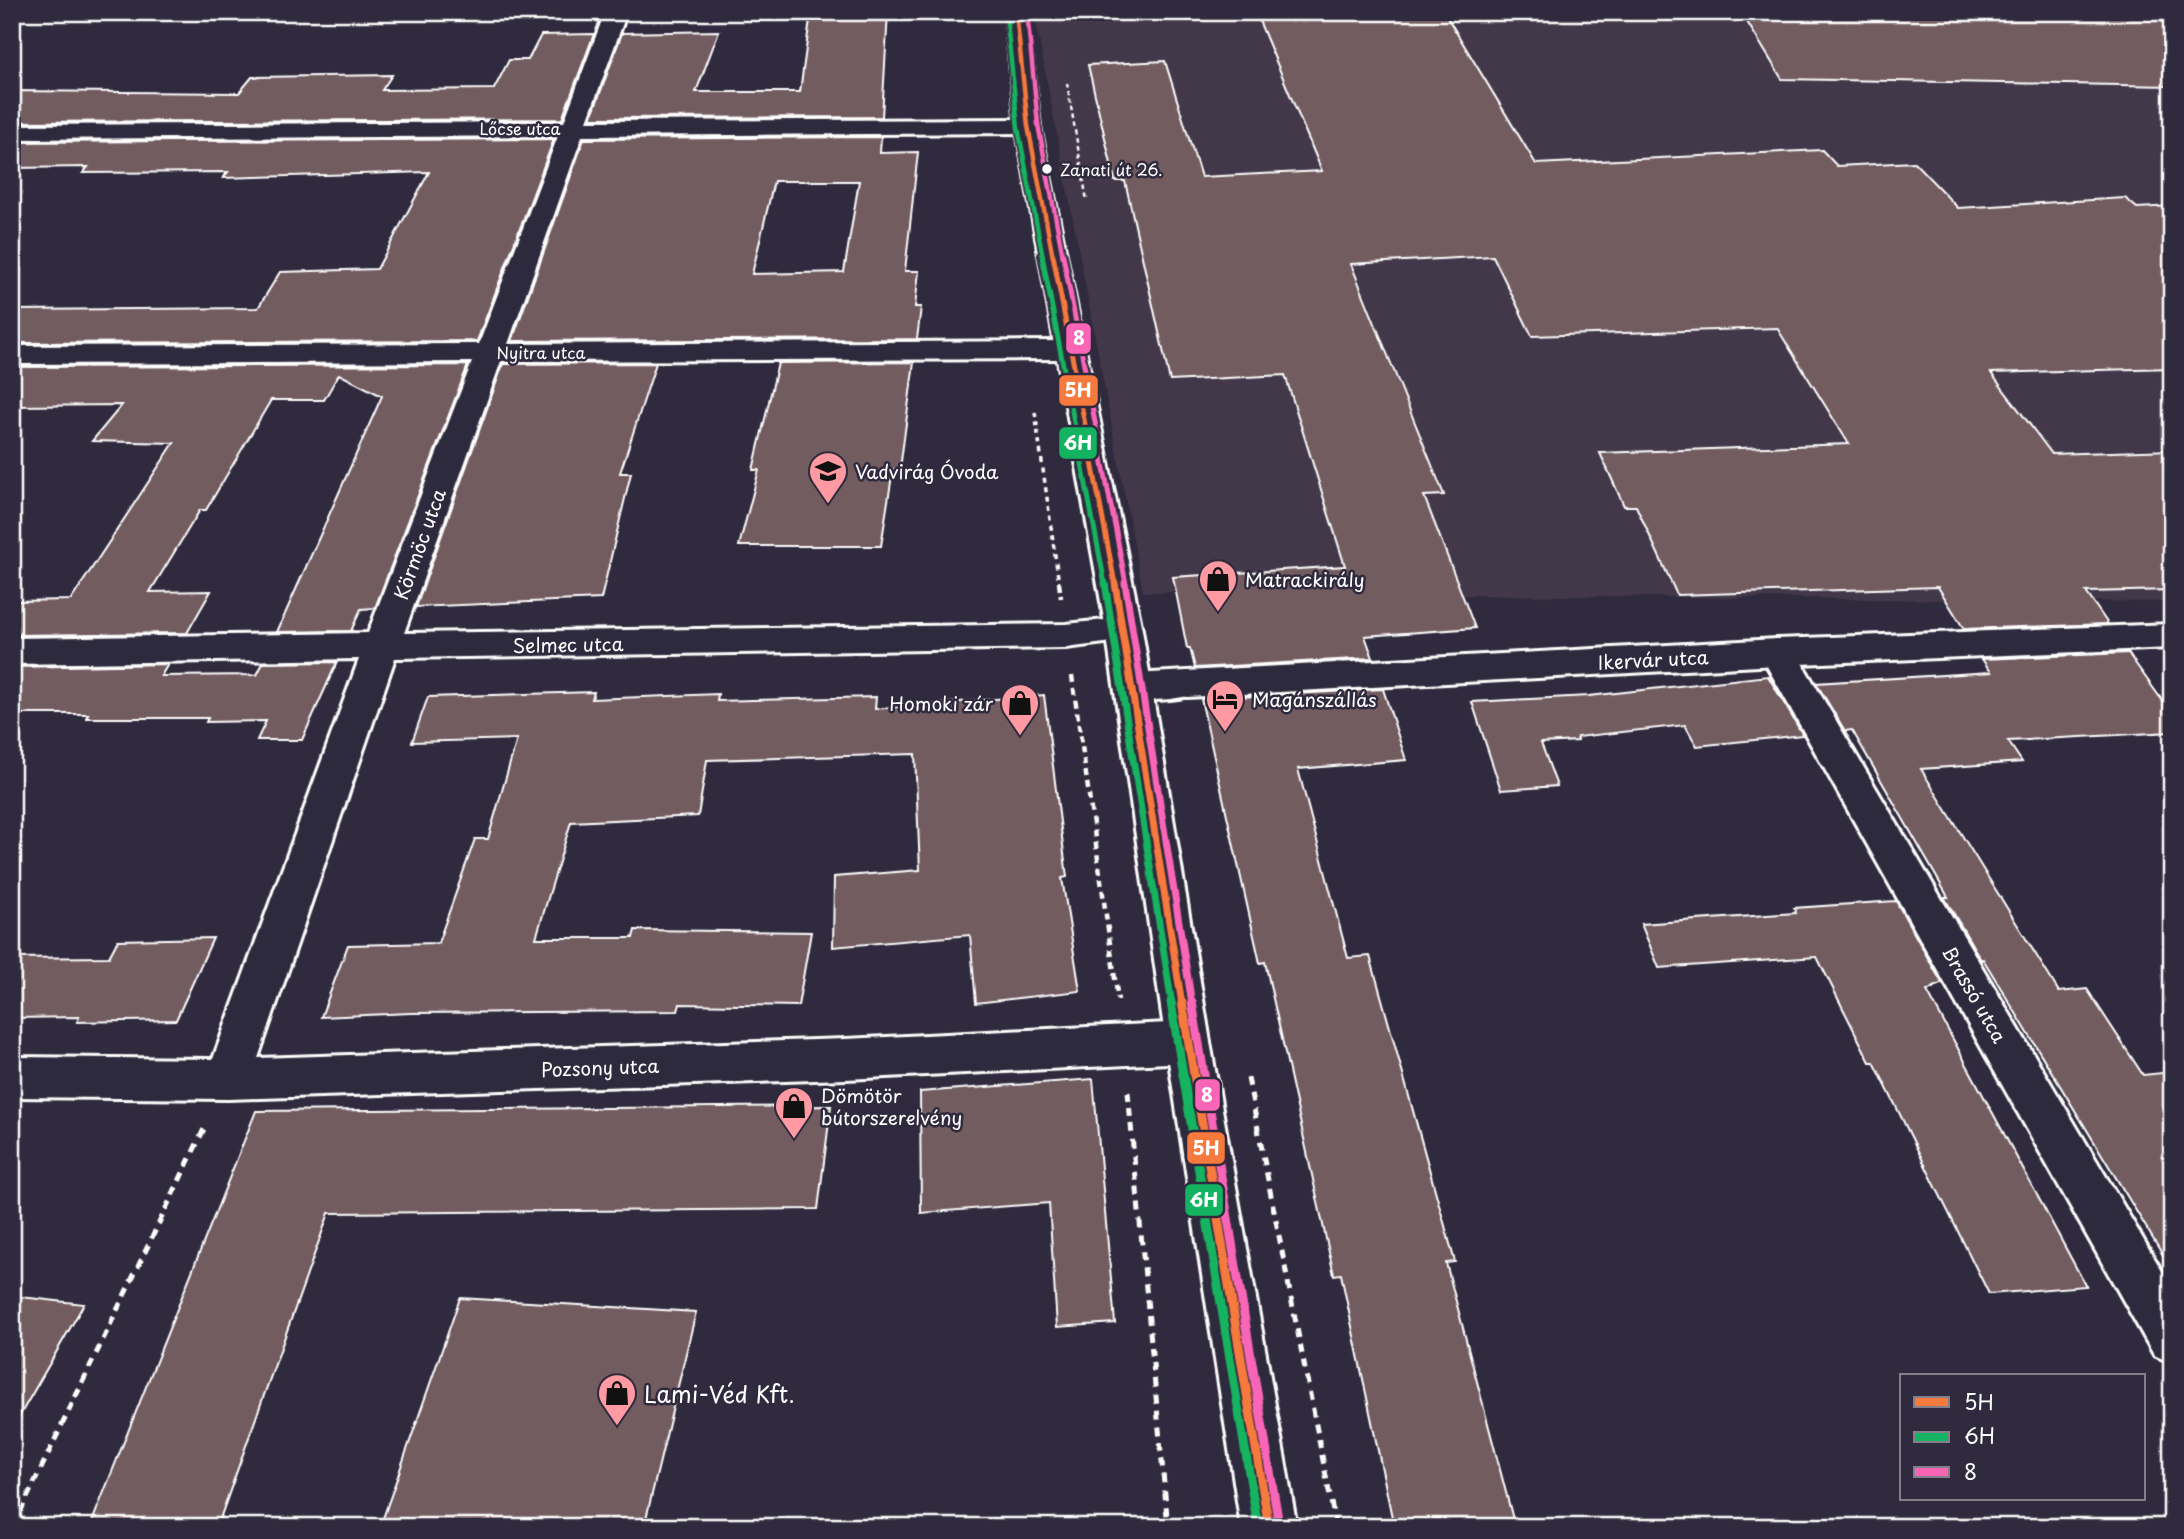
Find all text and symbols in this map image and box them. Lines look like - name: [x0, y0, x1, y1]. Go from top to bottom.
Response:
- street label: Lőcse utca: [479, 116, 561, 140]
- place label: Zanati út 26.: [1060, 157, 1163, 181]
- marker: Zanati út 26.: [1040, 162, 1054, 176]
- line badge: 8: [1065, 322, 1092, 355]
- text: 8: [1073, 323, 1085, 351]
- street label: Nyitra utca: [497, 340, 585, 364]
- line badge: 5H: [1058, 374, 1099, 407]
- text: 5H: [1065, 375, 1091, 403]
- line badge: 6H: [1058, 426, 1098, 460]
- text: 6H: [1064, 428, 1092, 456]
- school or university icon: Vadvirág Óvoda: [807, 450, 849, 505]
- place label: Vadvirág Óvoda: [855, 457, 999, 485]
- street label: Körmöc utca: [386, 484, 452, 603]
- shop icon: Matrackirály: [1197, 558, 1239, 613]
- place label: Matrackirály: [1245, 565, 1365, 593]
- street label: Selmec utca: [512, 629, 624, 659]
- street label: Ikervár utca: [1597, 642, 1709, 676]
- hotel icon: Magánszállás: [1204, 678, 1246, 733]
- shop icon: Homoki zár: [999, 682, 1041, 737]
- place label: Magánszállás: [1252, 685, 1377, 713]
- place label: Homoki zár: [889, 689, 993, 717]
- street label: Brassó utca: [1936, 940, 2014, 1048]
- street label: Pozsony utca: [540, 1051, 660, 1083]
- line badge: 8: [1194, 1078, 1221, 1112]
- text: 8: [1201, 1080, 1213, 1108]
- place label: Dömötör bútorszerelvény: [821, 1081, 962, 1131]
- shop icon: Dömötör bútorszerelvény: [773, 1085, 815, 1140]
- line badge: 5H: [1186, 1131, 1226, 1165]
- text: 5H: [1193, 1133, 1219, 1161]
- line badge: 6H: [1184, 1183, 1224, 1217]
- text: 6H: [1190, 1185, 1218, 1213]
- shop icon: Lami-Véd Kft.: [596, 1372, 638, 1427]
- legend: [1900, 1374, 2146, 1500]
- place label: Lami-Véd Kft.: [644, 1376, 795, 1411]
- text: 5H: [1964, 1385, 1994, 1417]
- text: 6H: [1964, 1419, 1995, 1451]
- text: 8: [1964, 1455, 1977, 1487]

